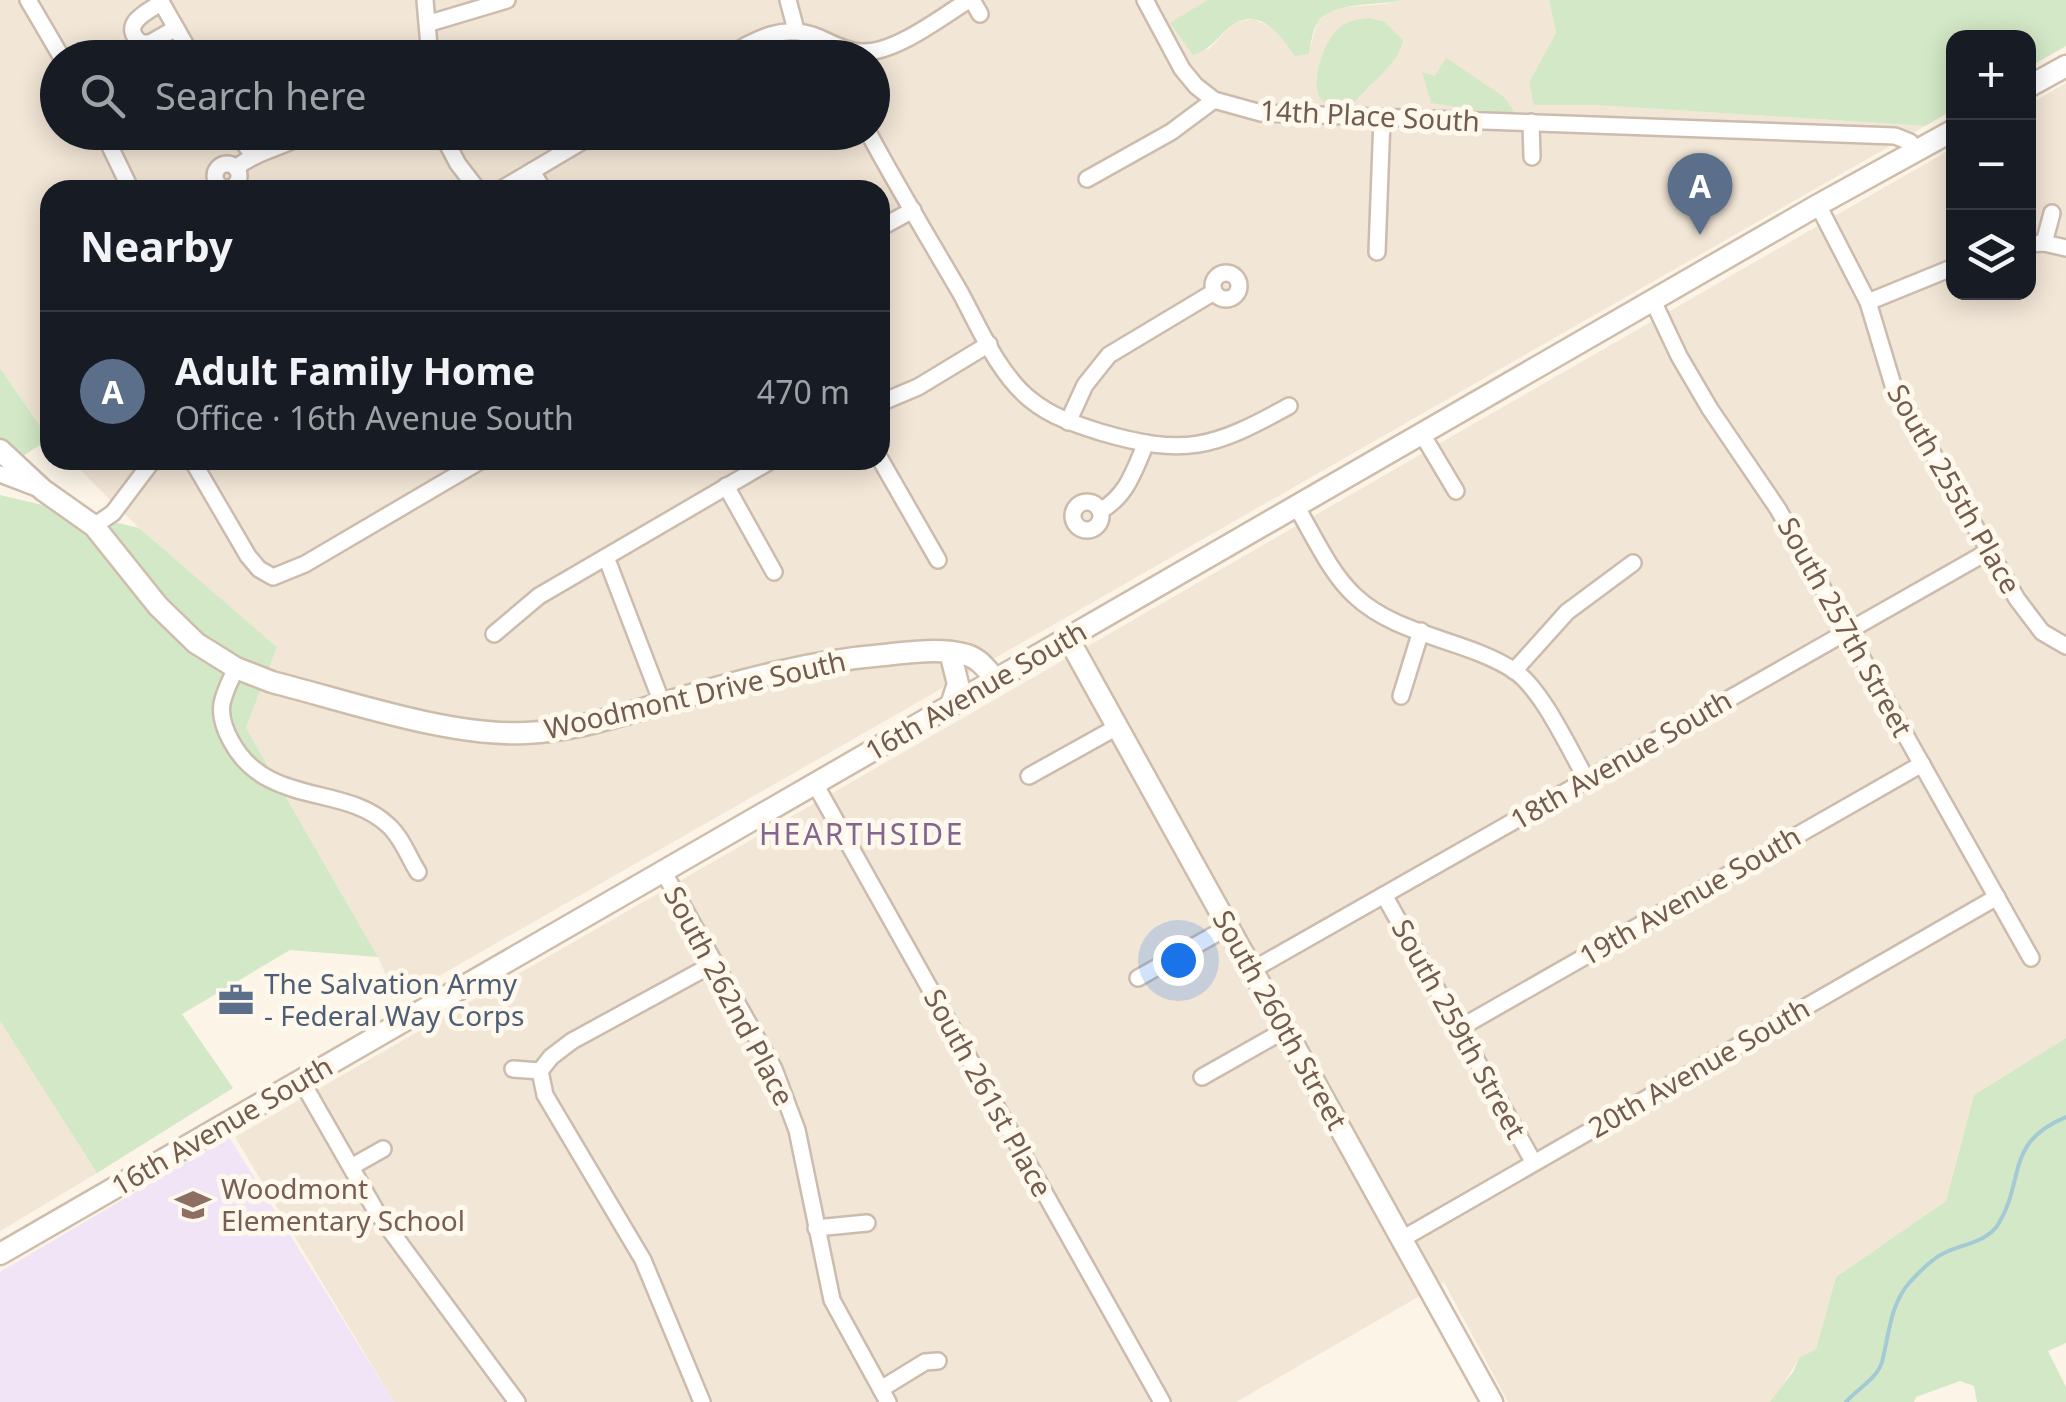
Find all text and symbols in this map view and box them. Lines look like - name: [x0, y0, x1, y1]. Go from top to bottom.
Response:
- map controls: [1946, 30, 2036, 300]
- button: +: [1946, 30, 2036, 120]
- search box: [40, 40, 890, 150]
- icon: search: [75, 68, 130, 123]
- text: Search here: [155, 69, 366, 121]
- street label: 14th Place South: [1259, 90, 1481, 140]
- button: −: [1946, 120, 2036, 210]
- pin: A: [1668, 152, 1732, 235]
- button: layers: [1946, 210, 2036, 300]
- text: Nearby: [80, 217, 233, 274]
- text: Adult Family Home: [175, 344, 535, 396]
- text: A: [101, 370, 124, 413]
- text: 470 m: [757, 370, 850, 413]
- street label: South 255th Place: [1879, 377, 2030, 600]
- text: Office · 16th Avenue South: [175, 396, 574, 439]
- street label: South 257th Street: [1770, 510, 1922, 743]
- street label: 16th Avenue South: [858, 611, 1093, 769]
- street label: Woodmont Drive South: [540, 641, 849, 747]
- street label: 18th Avenue South: [1503, 680, 1738, 838]
- district label: HEARTHSIDE: [759, 813, 965, 854]
- street label: 19th Avenue South: [1572, 816, 1807, 974]
- street label: South 262nd Place: [656, 879, 804, 1112]
- street label: South 260th Street: [1205, 903, 1357, 1136]
- street label: South 259th Street: [1384, 912, 1536, 1145]
- your location: [1153, 935, 1204, 986]
- place label: The Salvation Army - Federal Way Corps: [264, 964, 524, 1034]
- office icon: The Salvation Army - Federal Way Corps: [217, 981, 255, 1019]
- street label: South 261st Place: [916, 982, 1062, 1203]
- street label: 20th Avenue South: [1581, 988, 1816, 1146]
- street label: 16th Avenue South: [104, 1046, 339, 1204]
- place label: Woodmont Elementary School: [221, 1169, 465, 1239]
- school or university icon: Woodmont Elementary School: [174, 1186, 212, 1224]

